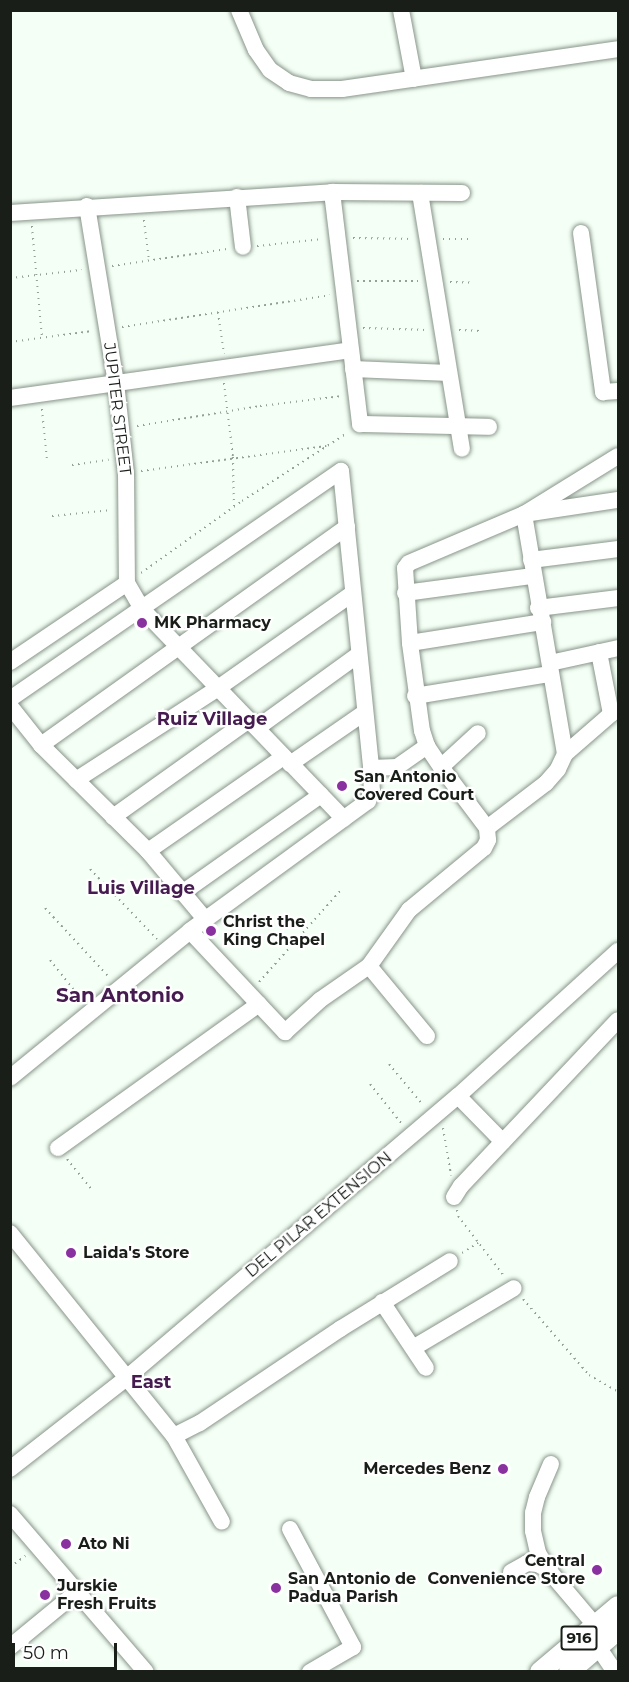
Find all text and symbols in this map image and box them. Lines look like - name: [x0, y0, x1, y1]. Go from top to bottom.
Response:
- street label: JUPITER STREET: [99, 342, 135, 476]
- place label: MK Pharmacy: [154, 613, 271, 633]
- marker: MK Pharmacy: [135, 616, 149, 630]
- district label: Ruiz Village: [157, 708, 267, 730]
- place label: San Antonio Covered Court: [354, 767, 474, 805]
- marker: San Antonio Covered Court: [335, 779, 349, 793]
- district label: Luis Village: [87, 877, 195, 899]
- place label: Christ the King Chapel: [223, 912, 325, 950]
- marker: Christ the King Chapel: [204, 924, 218, 938]
- district label: San Antonio: [56, 983, 184, 1007]
- street label: DEL PILAR EXTENSION: [242, 1148, 396, 1282]
- place label: Laida's Store: [83, 1243, 189, 1263]
- marker: Laida's Store: [64, 1246, 78, 1260]
- district label: East: [131, 1371, 171, 1393]
- place label: Mercedes Benz: [363, 1459, 491, 1479]
- marker: Mercedes Benz: [496, 1462, 510, 1476]
- place label: Ato Ni: [78, 1534, 130, 1554]
- marker: Ato Ni: [59, 1537, 73, 1551]
- place label: Central Convenience Store: [428, 1551, 585, 1589]
- marker: Central Convenience Store: [590, 1563, 604, 1577]
- place label: San Antonio de Padua Parish: [288, 1569, 416, 1607]
- place label: Jurskie Fresh Fruits: [57, 1576, 156, 1614]
- marker: San Antonio de Padua Parish: [269, 1581, 283, 1595]
- marker: Jurskie Fresh Fruits: [38, 1588, 52, 1602]
- road number: 916: [560, 1626, 598, 1650]
- scale bar: [15, 1631, 120, 1669]
- text: 50 m: [23, 1642, 69, 1664]

